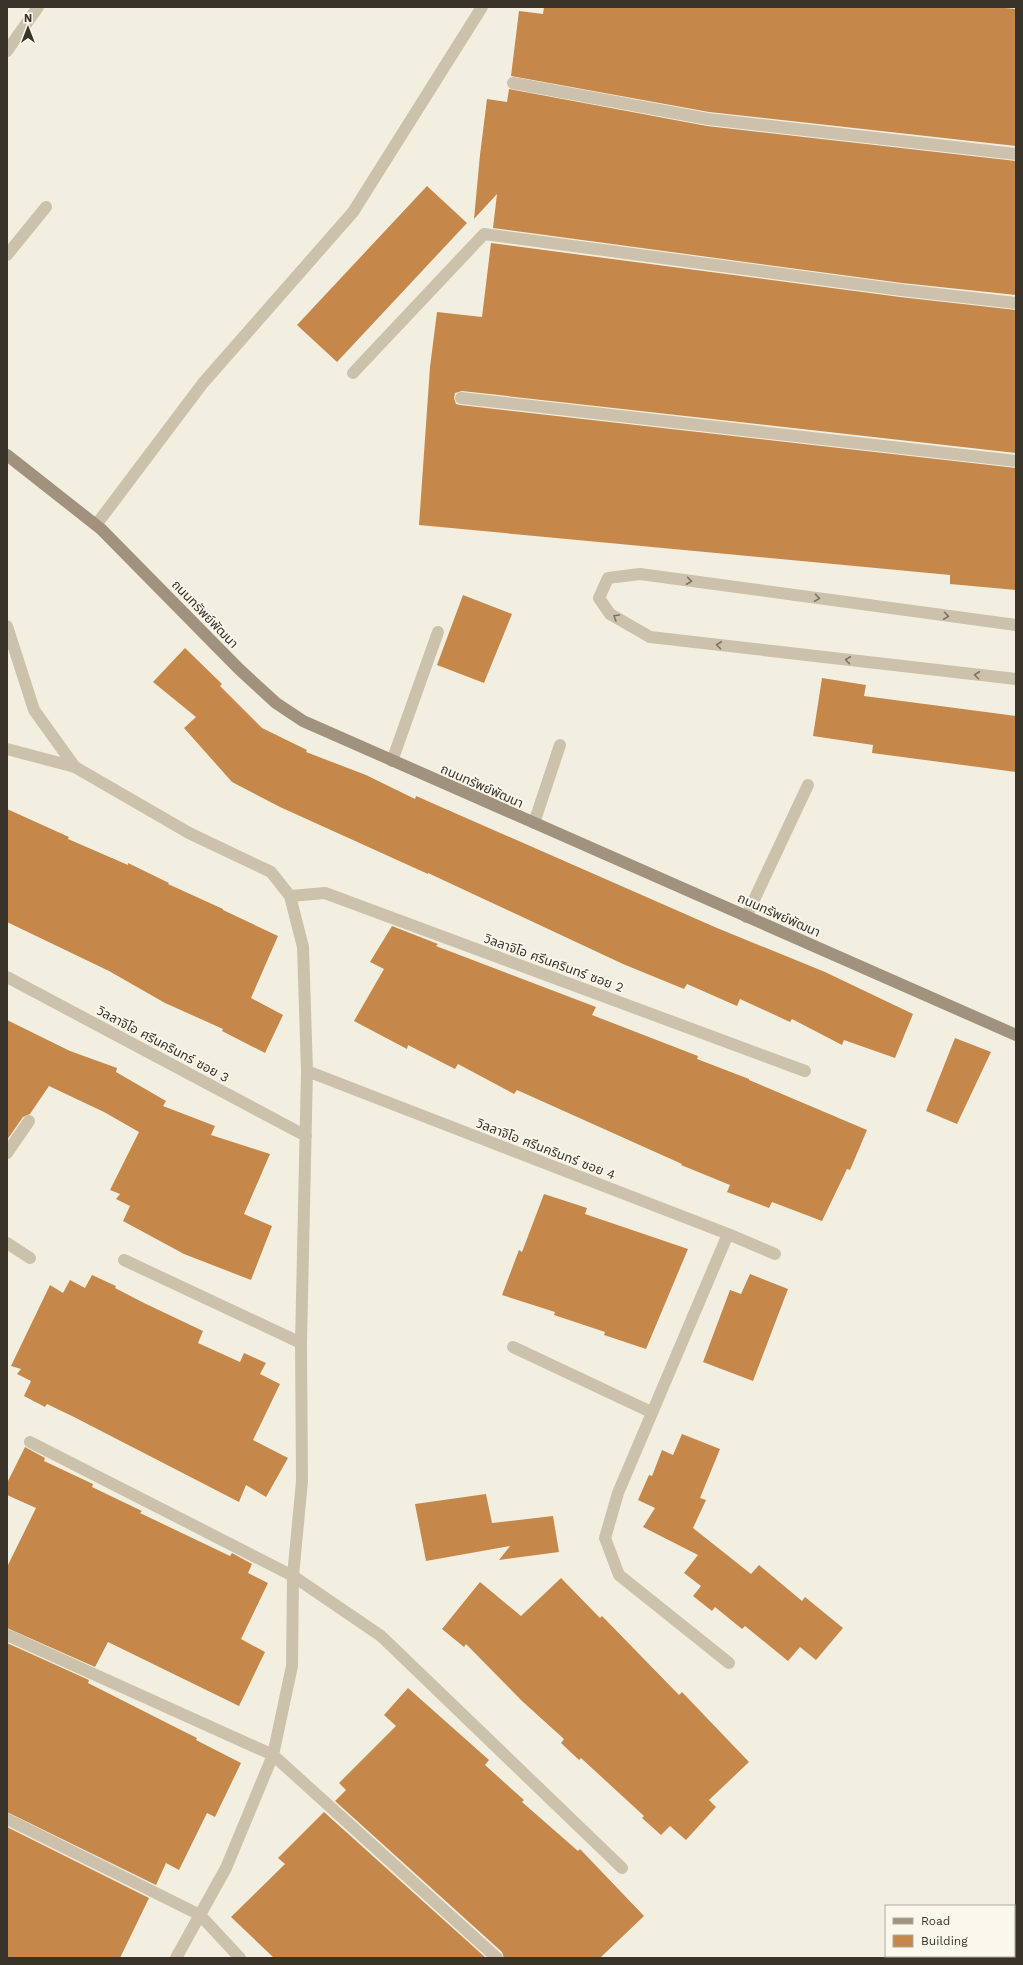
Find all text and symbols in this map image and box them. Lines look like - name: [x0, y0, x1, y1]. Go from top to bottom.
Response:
- north arrow: [8, 8, 48, 48]
- text: N: [24, 12, 32, 25]
- one-way arrow: [686, 576, 692, 585]
- street label: ถนนทรัพย์พัฒนา: [169, 577, 241, 651]
- one-way arrow: [814, 593, 821, 602]
- one-way arrow: [943, 611, 949, 620]
- one-way arrow: [613, 615, 620, 622]
- one-way arrow: [716, 641, 722, 650]
- one-way arrow: [845, 656, 851, 665]
- one-way arrow: [974, 671, 980, 680]
- street label: ถนนทรัพย์พัฒนา: [438, 761, 526, 811]
- street label: ถนนทรัพย์พัฒนา: [735, 890, 823, 940]
- street label: วิลลาจิโอ ศรีนครินทร์ ซอย 2: [482, 931, 626, 995]
- street label: วิลลาจิโอ ศรีนครินทร์ ซอย 3: [94, 1003, 231, 1085]
- street label: วิลลาจิโอ ศรีนครินทร์ ซอย 4: [474, 1115, 618, 1182]
- legend: [885, 1905, 1015, 1957]
- text: Road: [921, 1914, 950, 1928]
- text: Building: [921, 1934, 968, 1948]

